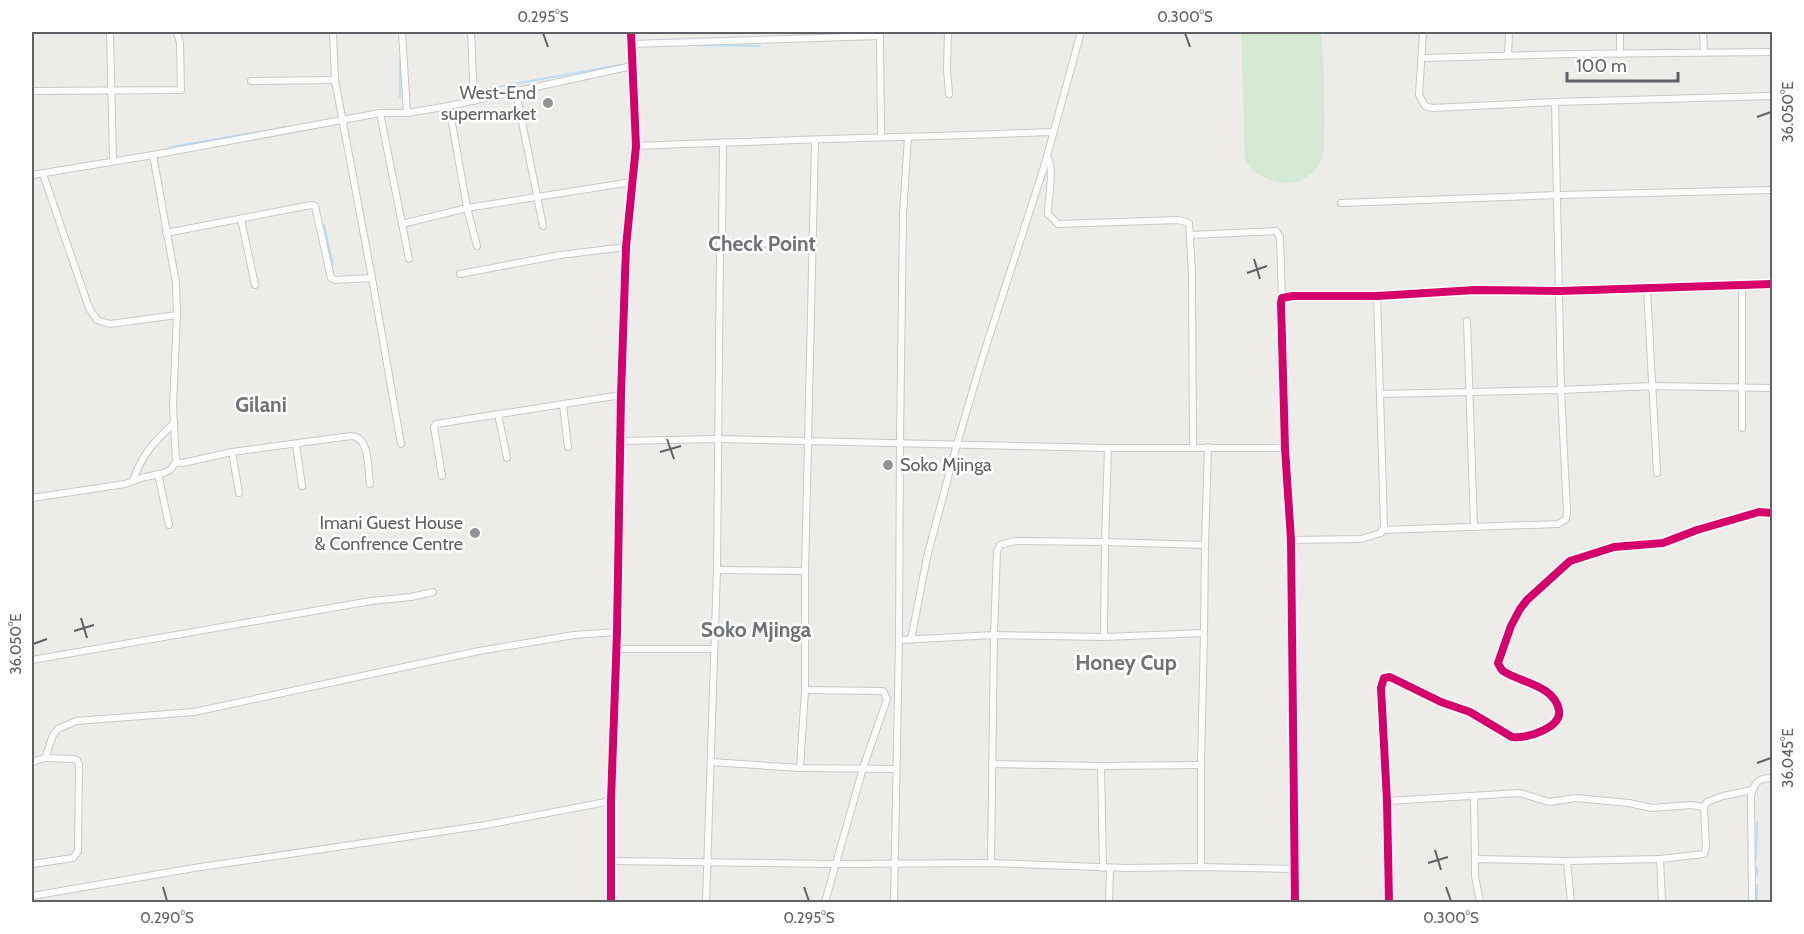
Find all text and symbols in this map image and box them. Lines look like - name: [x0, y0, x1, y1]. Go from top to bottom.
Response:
- text: 0.295°S: [518, 8, 569, 26]
- text: 0.300°S: [1157, 8, 1213, 26]
- scale bar: [1567, 45, 1678, 83]
- text: 100 m: [1576, 55, 1627, 77]
- text: 36.050°E: [1779, 81, 1797, 143]
- place label: West-End supermarket: [441, 82, 536, 125]
- marker: West-End supermarket: [541, 96, 555, 110]
- district label: Check Point: [708, 231, 816, 256]
- district label: Gilani: [235, 392, 287, 417]
- place label: Soko Mjinga: [900, 454, 992, 476]
- marker: Soko Mjinga: [881, 458, 895, 472]
- place label: Imani Guest House & Confrence Centre: [315, 512, 463, 555]
- marker: Imani Guest House & Confrence Centre: [468, 526, 482, 540]
- text: 36.050°E: [7, 613, 25, 675]
- district label: Soko Mjinga: [701, 617, 812, 642]
- district label: Honey Cup: [1075, 650, 1177, 675]
- text: 36.045°E: [1779, 728, 1797, 788]
- text: 0.290°S: [140, 909, 194, 927]
- text: 0.295°S: [784, 909, 835, 927]
- text: 0.300°S: [1423, 909, 1479, 927]

